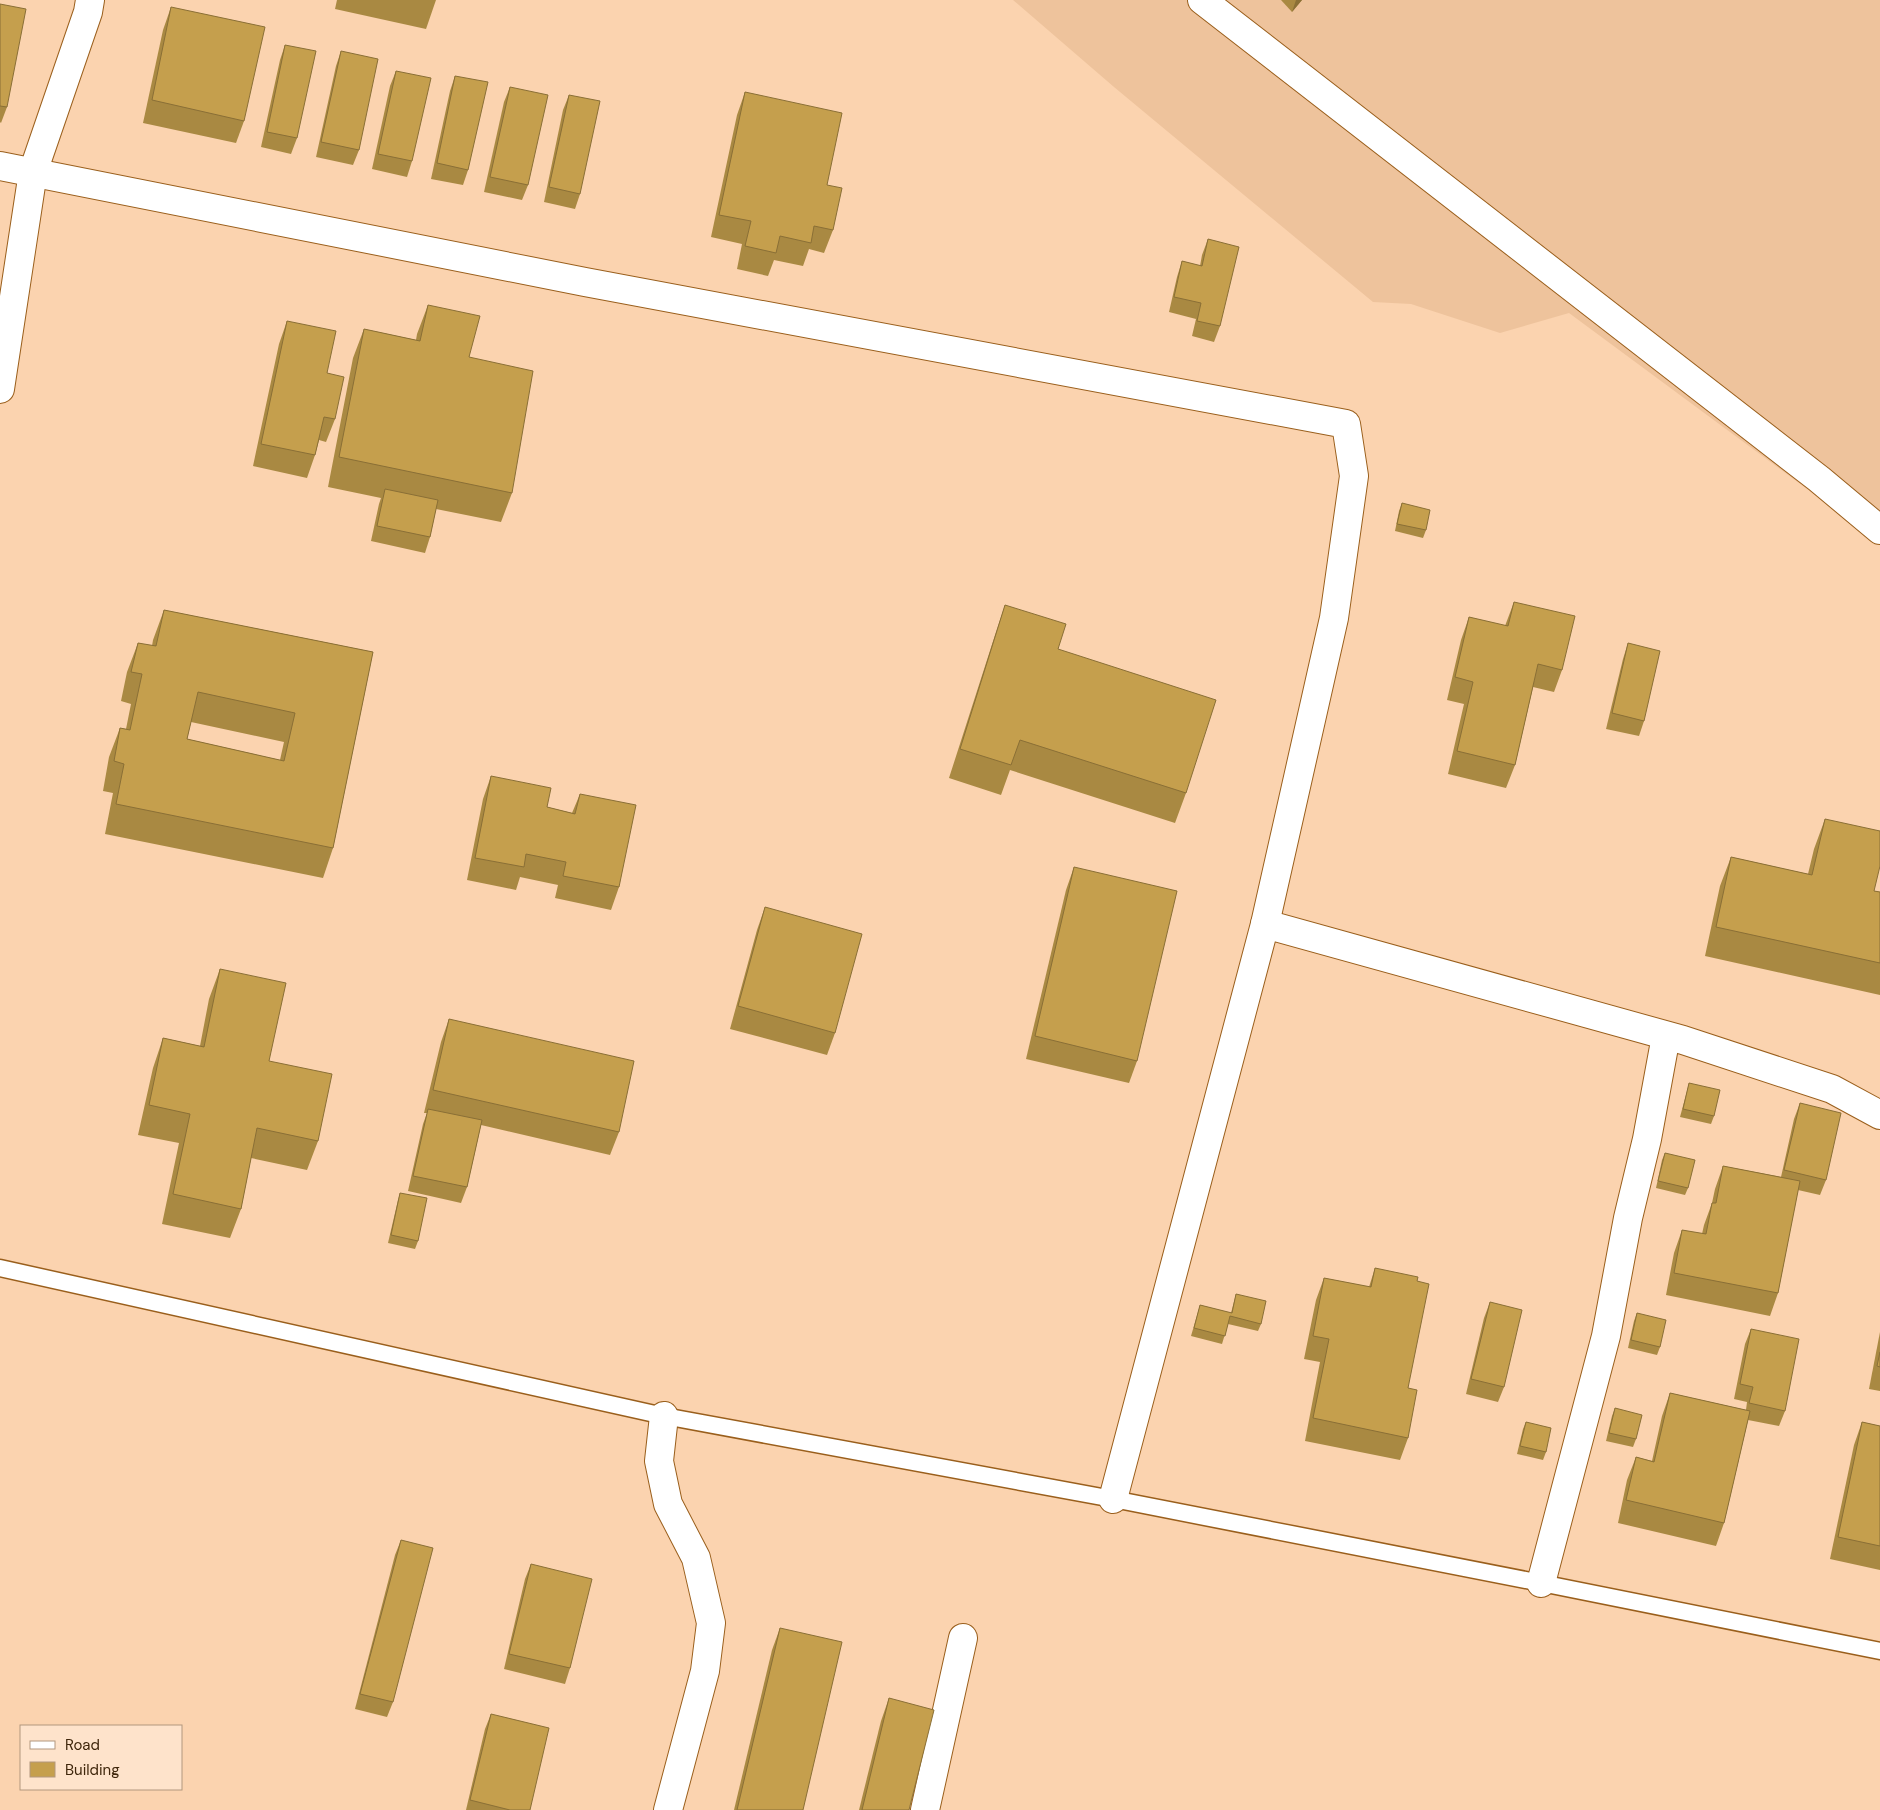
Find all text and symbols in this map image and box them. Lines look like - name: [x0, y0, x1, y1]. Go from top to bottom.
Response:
- legend: [20, 1725, 182, 1790]
- text: Road: [65, 1735, 100, 1755]
- text: Building: [65, 1760, 120, 1780]

